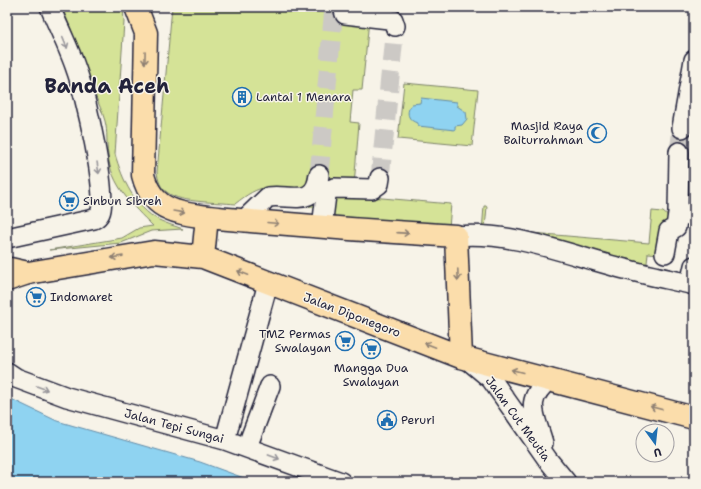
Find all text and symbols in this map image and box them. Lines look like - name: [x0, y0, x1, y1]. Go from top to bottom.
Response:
- one-way arrow: [62, 36, 69, 48]
- one-way arrow: [142, 51, 149, 64]
- district label: Banda Aceh: [45, 73, 169, 99]
- building icon: Lantai 1 Menara: [231, 86, 253, 108]
- place label: Lantai 1 Menara: [256, 89, 352, 105]
- place label: Masjid Raya Baiturrahman: [503, 118, 584, 148]
- mosque icon: Masjid Raya Baiturrahman: [586, 122, 608, 144]
- one-way arrow: [94, 161, 102, 174]
- supermarket icon: Sinbun Sibreh: [58, 190, 80, 212]
- place label: Sinbun Sibreh: [83, 193, 162, 209]
- one-way arrow: [172, 208, 185, 216]
- one-way arrow: [266, 219, 279, 226]
- one-way arrow: [396, 229, 409, 236]
- one-way arrow: [111, 253, 124, 261]
- one-way arrow: [454, 268, 461, 281]
- one-way arrow: [238, 269, 250, 277]
- supermarket icon: Indomaret: [25, 286, 47, 308]
- place label: Indomaret: [50, 289, 113, 305]
- street label: Jalan Diponegoro: [301, 289, 403, 341]
- place label: TMZ Permas Swalayan: [259, 326, 331, 356]
- supermarket icon: TMZ Permas Swalayan: [334, 330, 356, 352]
- supermarket icon: Mangga Dua Swalayan: [360, 338, 382, 360]
- one-way arrow: [425, 341, 437, 349]
- place label: Mangga Dua Swalayan: [334, 360, 409, 390]
- one-way arrow: [511, 367, 524, 374]
- street label: Jalan Cut Meutia: [482, 373, 554, 465]
- one-way arrow: [36, 385, 49, 392]
- one-way arrow: [650, 404, 663, 411]
- street label: Jalan Tepi Sungai: [122, 405, 226, 447]
- public building icon: Peruri: [376, 409, 398, 431]
- place label: Peruri: [401, 412, 435, 428]
- north arrow: [635, 423, 675, 463]
- text: U: [652, 444, 663, 460]
- one-way arrow: [268, 454, 280, 462]

